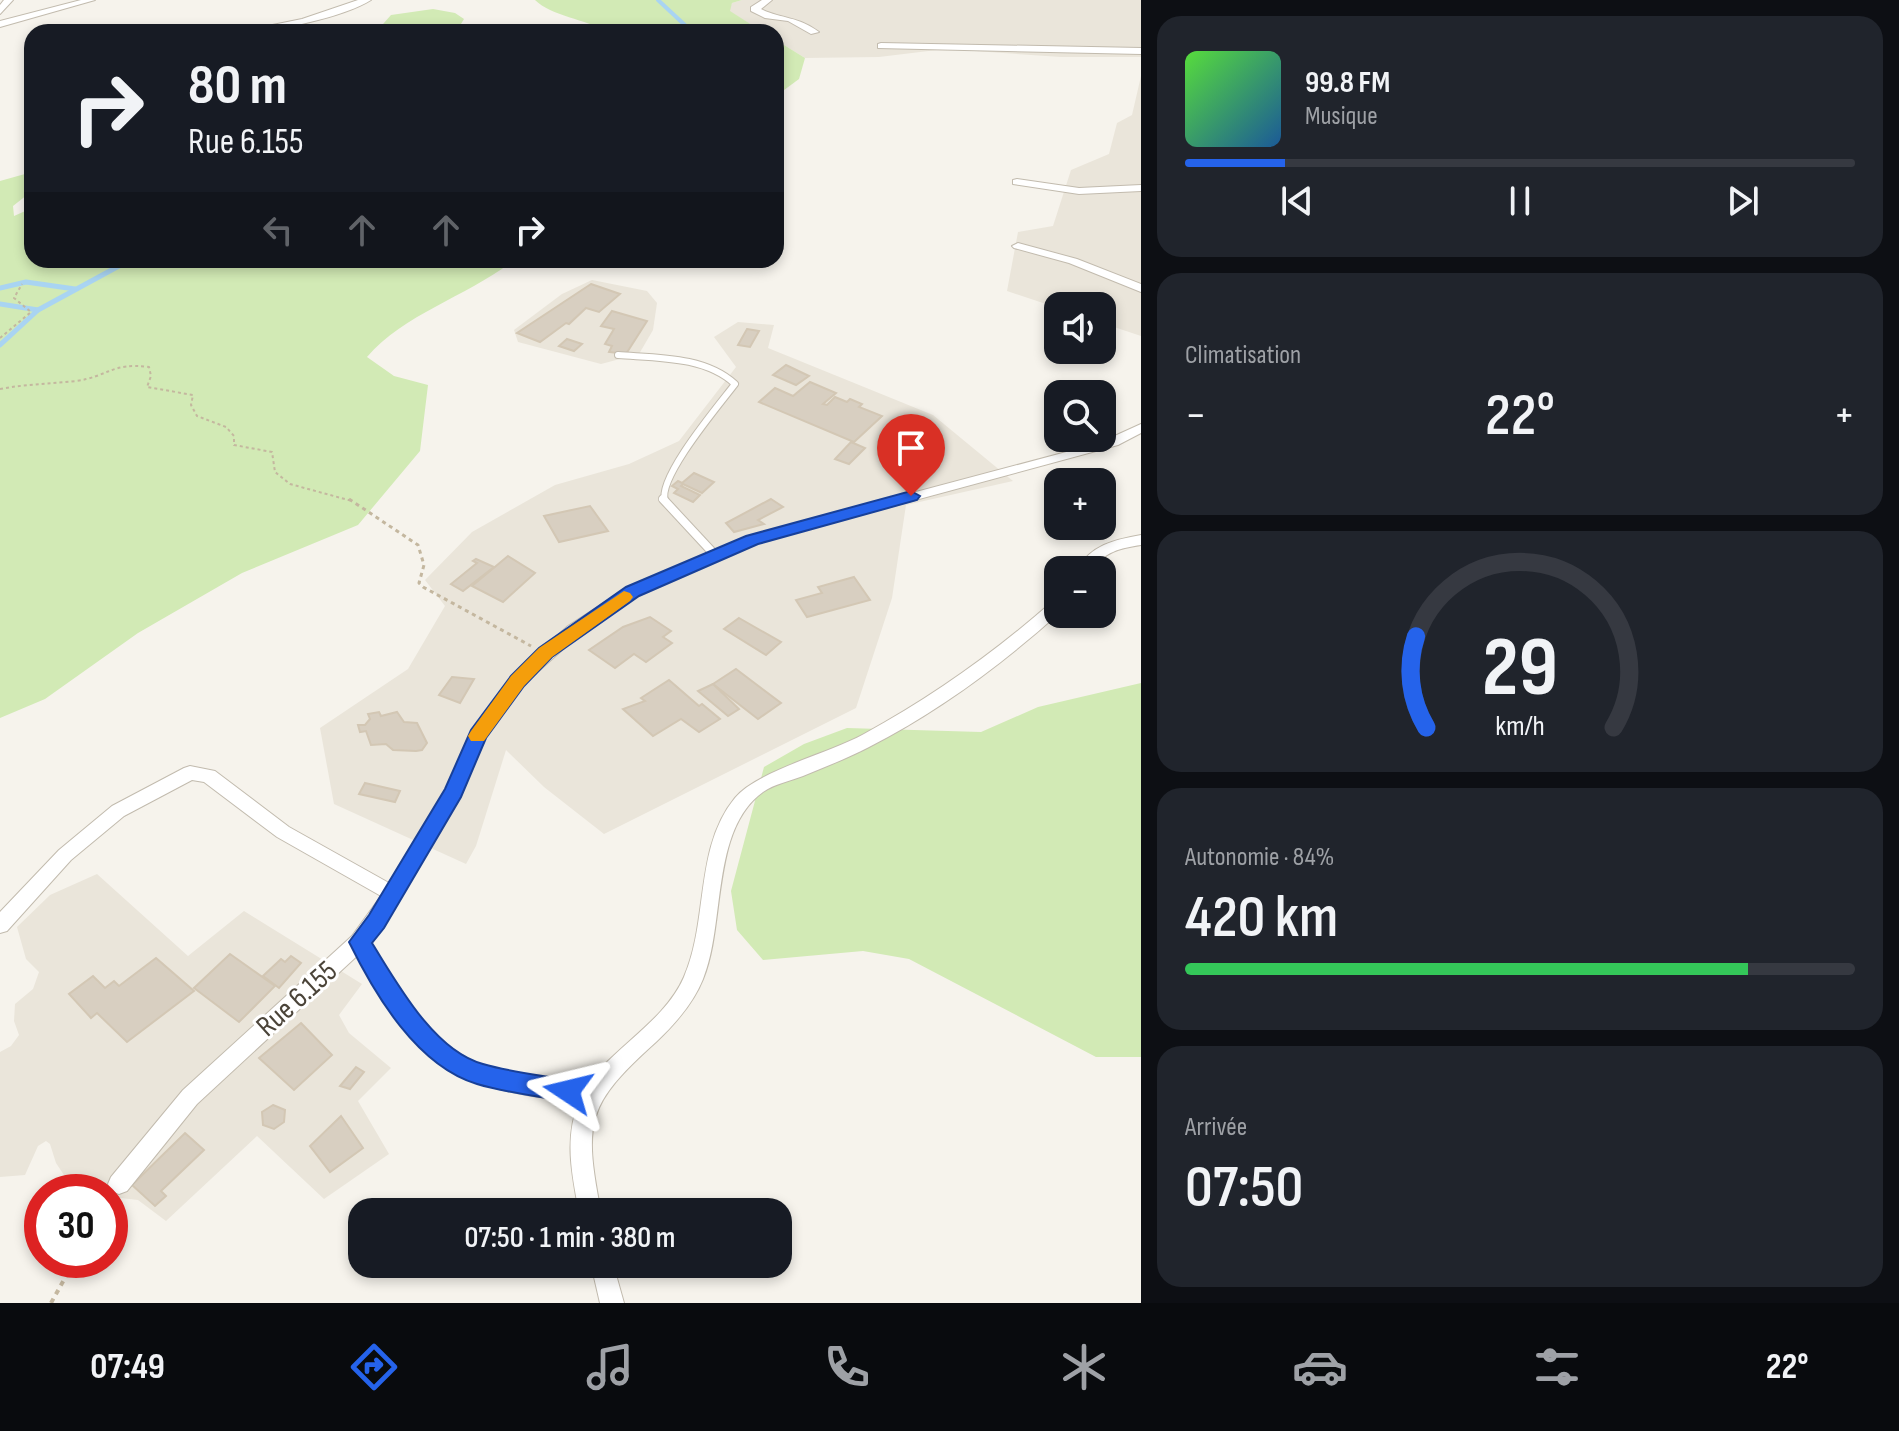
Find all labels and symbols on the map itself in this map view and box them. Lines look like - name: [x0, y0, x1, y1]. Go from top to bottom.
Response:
- pin: [877, 414, 945, 496]
- street label: Rue 6.155: [249, 953, 345, 1045]
- position arrow: [526, 1049, 610, 1133]
- speed limit sign: 30: [24, 1174, 128, 1278]

